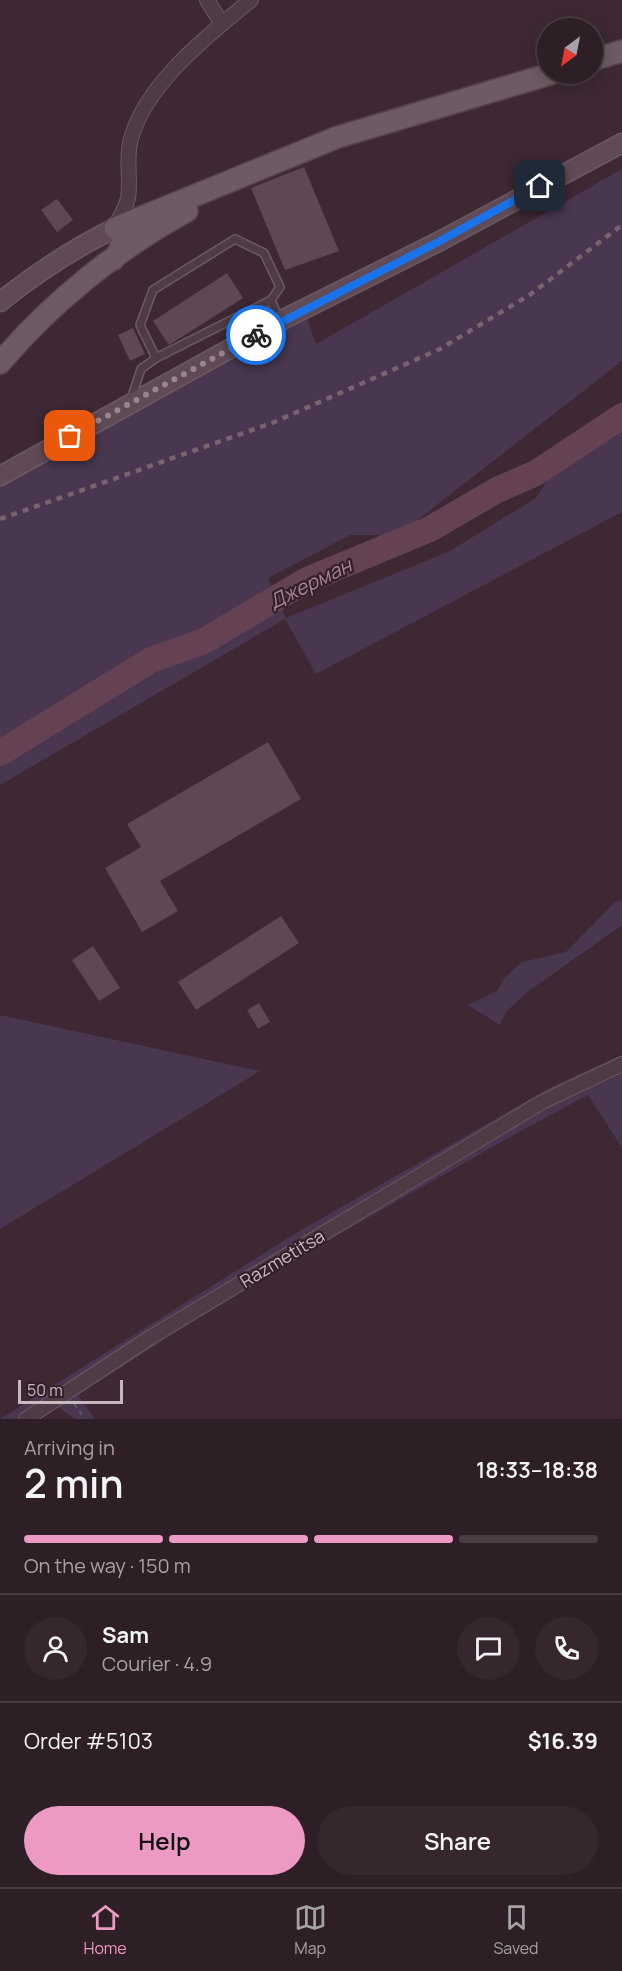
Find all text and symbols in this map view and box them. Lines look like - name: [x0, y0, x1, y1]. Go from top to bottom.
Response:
- north arrow: [537, 18, 603, 84]
- map controls: [537, 18, 603, 84]
- pin: [514, 160, 565, 211]
- icon: home: [523, 169, 556, 202]
- courier: [226, 305, 286, 365]
- icon: bike: [240, 319, 273, 352]
- pin: [44, 410, 95, 461]
- icon: bag: [53, 419, 86, 452]
- water label: Джерман: [264, 550, 358, 615]
- street label: Razmetitsa: [235, 1223, 329, 1293]
- scale bar: [18, 1377, 123, 1404]
- text: 50 m: [27, 1379, 63, 1401]
- text: Arriving in: [24, 1434, 115, 1461]
- text: 18:33–18:38: [476, 1455, 598, 1485]
- text: 2 min: [24, 1456, 123, 1510]
- text: On the way · 150 m: [24, 1552, 191, 1579]
- button: person: [24, 1617, 87, 1680]
- button: chat: [457, 1617, 520, 1680]
- button: phone: [535, 1617, 598, 1680]
- text: Sam: [102, 1620, 149, 1650]
- text: Courier · 4.9: [102, 1650, 212, 1677]
- text: Order #5103: [24, 1726, 153, 1756]
- text: $16.39: [528, 1726, 598, 1756]
- button: Help: [24, 1806, 305, 1875]
- button: Share: [317, 1806, 598, 1875]
- tab: Home: [83, 1901, 127, 1959]
- tab: Map: [294, 1901, 327, 1959]
- tab: Saved: [493, 1901, 539, 1959]

